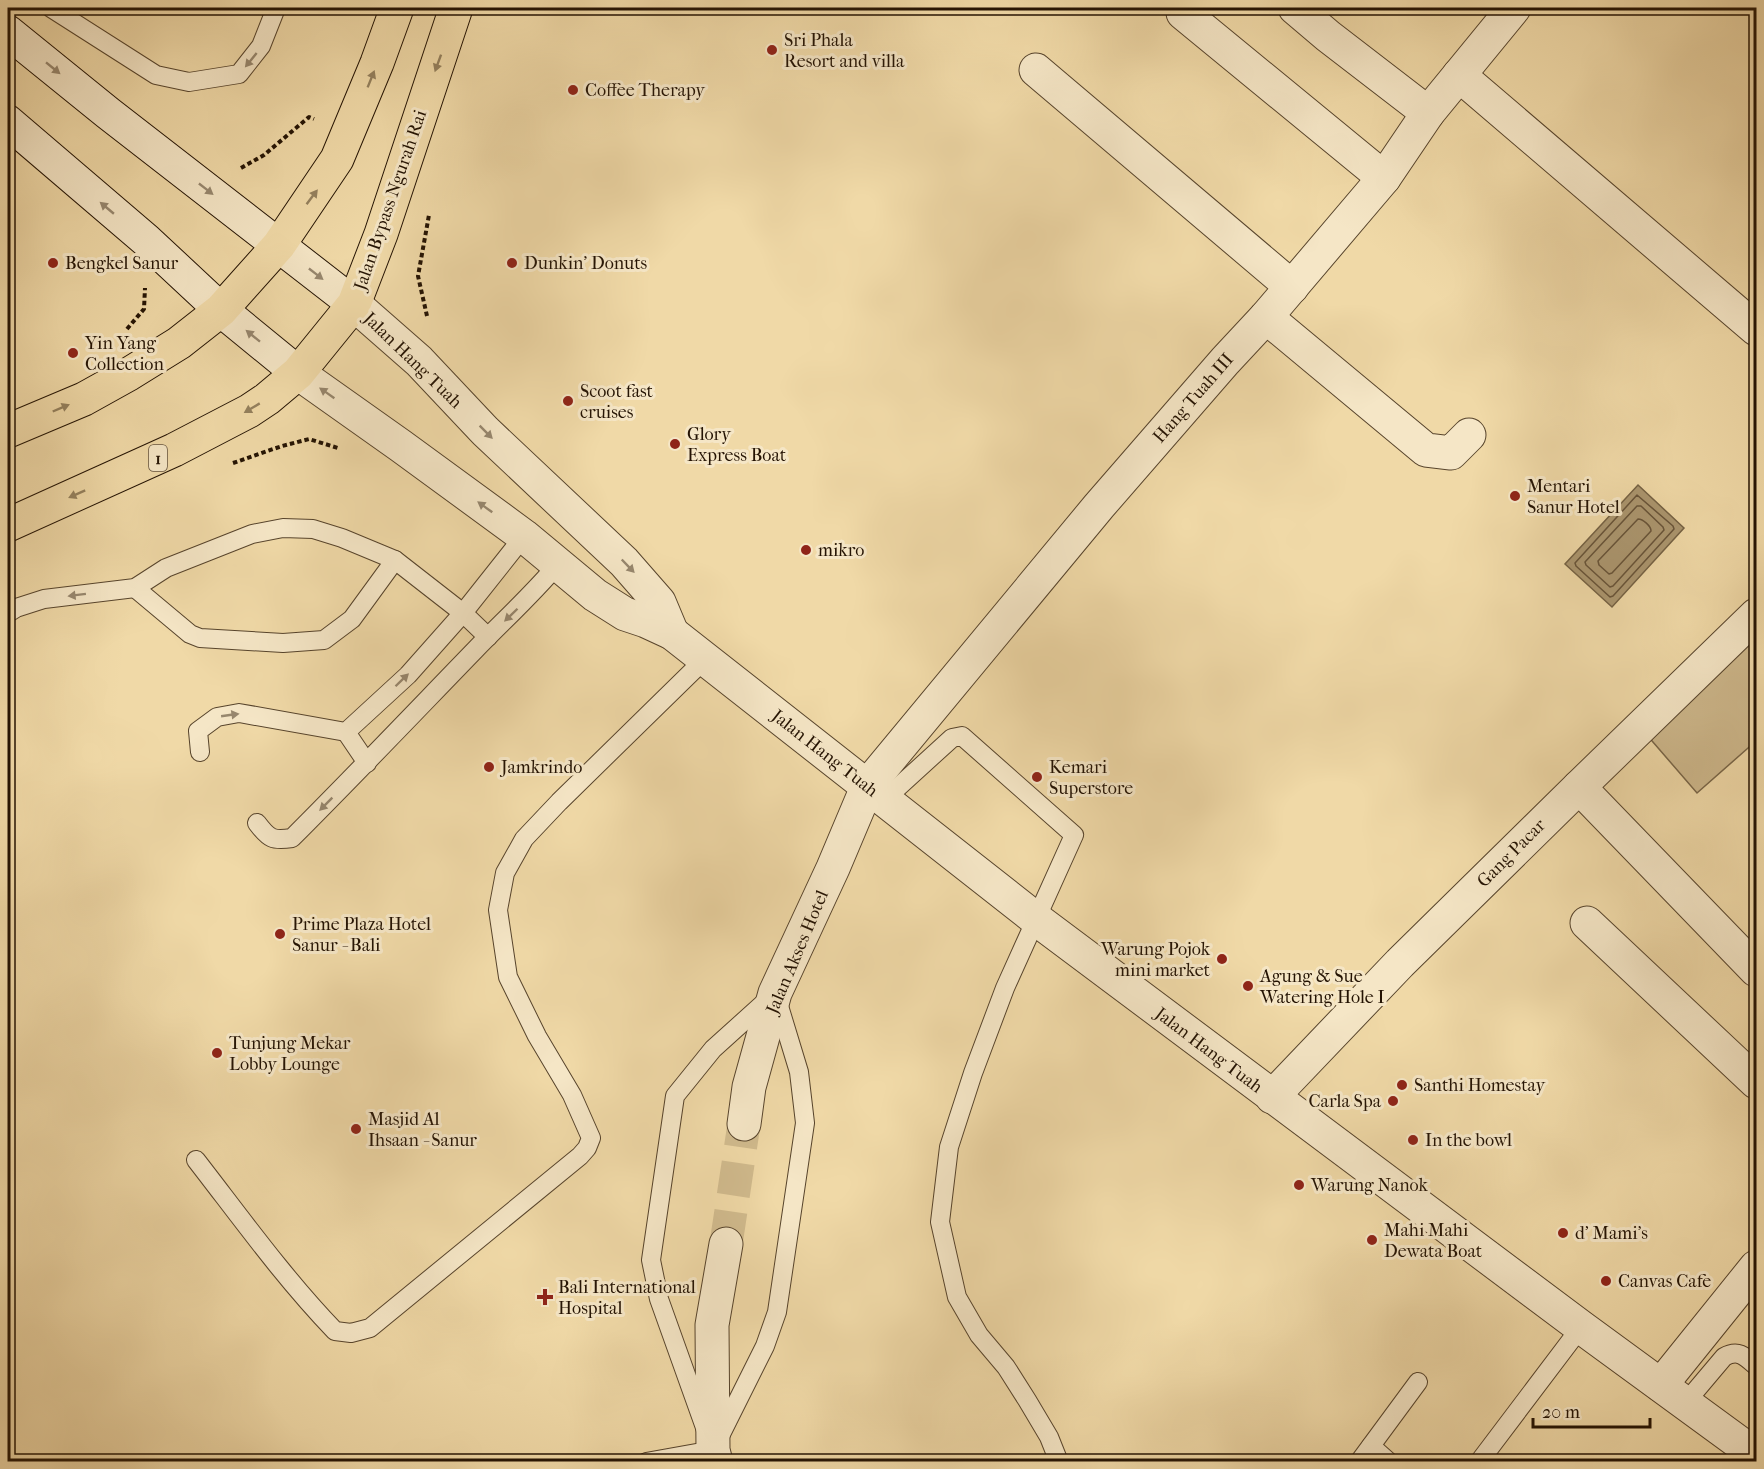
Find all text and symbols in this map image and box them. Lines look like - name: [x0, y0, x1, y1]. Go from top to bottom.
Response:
- place label: Sri Phala Resort and villa: [784, 30, 905, 72]
- marker: Sri Phala Resort and villa: [765, 43, 779, 57]
- one-way arrow: [245, 52, 257, 67]
- one-way arrow: [433, 54, 443, 72]
- one-way arrow: [45, 62, 61, 75]
- one-way arrow: [367, 70, 376, 88]
- place label: Coffee Therapy: [585, 80, 706, 101]
- marker: Coffee Therapy: [566, 83, 580, 97]
- street label: Jalan Bypass Ngurah Rai: [349, 107, 431, 295]
- one-way arrow: [198, 183, 214, 195]
- one-way arrow: [306, 190, 318, 206]
- one-way arrow: [99, 201, 115, 214]
- place label: Bengkel Sanur: [65, 253, 178, 274]
- place label: Dunkin' Donuts: [524, 253, 648, 274]
- marker: Bengkel Sanur: [46, 256, 60, 270]
- marker: Dunkin' Donuts: [505, 256, 519, 270]
- one-way arrow: [309, 268, 324, 280]
- street label: Jalan Hang Tuah: [357, 307, 466, 413]
- one-way arrow: [245, 330, 261, 343]
- place label: Yin Yang Collection: [84, 333, 164, 375]
- marker: Yin Yang Collection: [66, 346, 80, 360]
- street label: Hang Tuah III: [1149, 349, 1238, 447]
- place label: Scoot fast cruises: [580, 381, 654, 423]
- one-way arrow: [319, 388, 335, 399]
- marker: Scoot fast cruises: [561, 394, 575, 408]
- one-way arrow: [53, 403, 71, 413]
- one-way arrow: [244, 403, 260, 414]
- one-way arrow: [479, 424, 493, 438]
- place label: Glory Express Boat: [687, 424, 787, 466]
- marker: Glory Express Boat: [668, 437, 682, 451]
- road number: 1: [149, 445, 167, 471]
- place label: Mentari Sanur Hotel: [1527, 476, 1620, 518]
- one-way arrow: [67, 489, 85, 499]
- marker: Mentari Sanur Hotel: [1508, 489, 1522, 503]
- one-way arrow: [478, 502, 493, 514]
- place label: mikro: [818, 540, 864, 561]
- marker: mikro: [799, 543, 813, 557]
- one-way arrow: [620, 559, 634, 573]
- one-way arrow: [68, 590, 87, 599]
- one-way arrow: [504, 607, 518, 621]
- one-way arrow: [395, 673, 409, 687]
- street label: Jalan Hang Tuah: [766, 704, 882, 801]
- one-way arrow: [221, 710, 240, 719]
- place label: Jamkrindo: [499, 757, 582, 778]
- place label: Kemari Superstore: [1049, 757, 1133, 799]
- marker: Jamkrindo: [482, 760, 496, 774]
- marker: Kemari Superstore: [1030, 770, 1044, 784]
- one-way arrow: [319, 797, 333, 811]
- street label: Gang Pacar: [1473, 815, 1550, 892]
- street label: Jalan Akses Hotel: [761, 887, 833, 1019]
- place label: Prime Plaza Hotel Sanur - Bali: [292, 914, 431, 956]
- marker: Prime Plaza Hotel Sanur - Bali: [273, 927, 287, 941]
- place label: Warung Pojok mini market: [1100, 939, 1211, 981]
- marker: Warung Pojok mini market: [1215, 952, 1229, 966]
- place label: Agung & Sue Watering Hole I: [1259, 966, 1385, 1008]
- marker: Agung & Sue Watering Hole I: [1241, 979, 1255, 993]
- street label: Jalan Hang Tuah: [1149, 1002, 1267, 1098]
- place label: Tunjung Mekar Lobby Lounge: [229, 1033, 351, 1075]
- marker: Tunjung Mekar Lobby Lounge: [210, 1046, 224, 1060]
- place label: Santhi Homestay: [1414, 1075, 1547, 1096]
- marker: Santhi Homestay: [1395, 1078, 1409, 1092]
- place label: Carla Spa: [1308, 1091, 1382, 1112]
- marker: Carla Spa: [1386, 1094, 1400, 1108]
- place label: Masjid Al Ihsaan - Sanur: [368, 1109, 477, 1151]
- marker: Masjid Al Ihsaan - Sanur: [349, 1122, 363, 1136]
- place label: In the bowl: [1425, 1130, 1512, 1151]
- marker: In the bowl: [1406, 1133, 1420, 1147]
- place label: Warung Nanok: [1310, 1175, 1429, 1196]
- marker: Warung Nanok: [1292, 1178, 1306, 1192]
- place label: Mahi Mahi Dewata Boat: [1384, 1220, 1483, 1262]
- place label: d' Mami's: [1575, 1223, 1648, 1244]
- marker: d' Mami's: [1556, 1226, 1570, 1240]
- marker: Mahi Mahi Dewata Boat: [1365, 1233, 1379, 1247]
- place label: Canvas Cafe: [1618, 1271, 1711, 1292]
- marker: Canvas Cafe: [1599, 1274, 1613, 1288]
- place label: Bali International Hospital: [558, 1277, 696, 1319]
- marker: Bali International Hospital: [536, 1288, 554, 1306]
- scale bar: [1533, 1391, 1650, 1429]
- text: 20 m: [1542, 1402, 1580, 1423]

